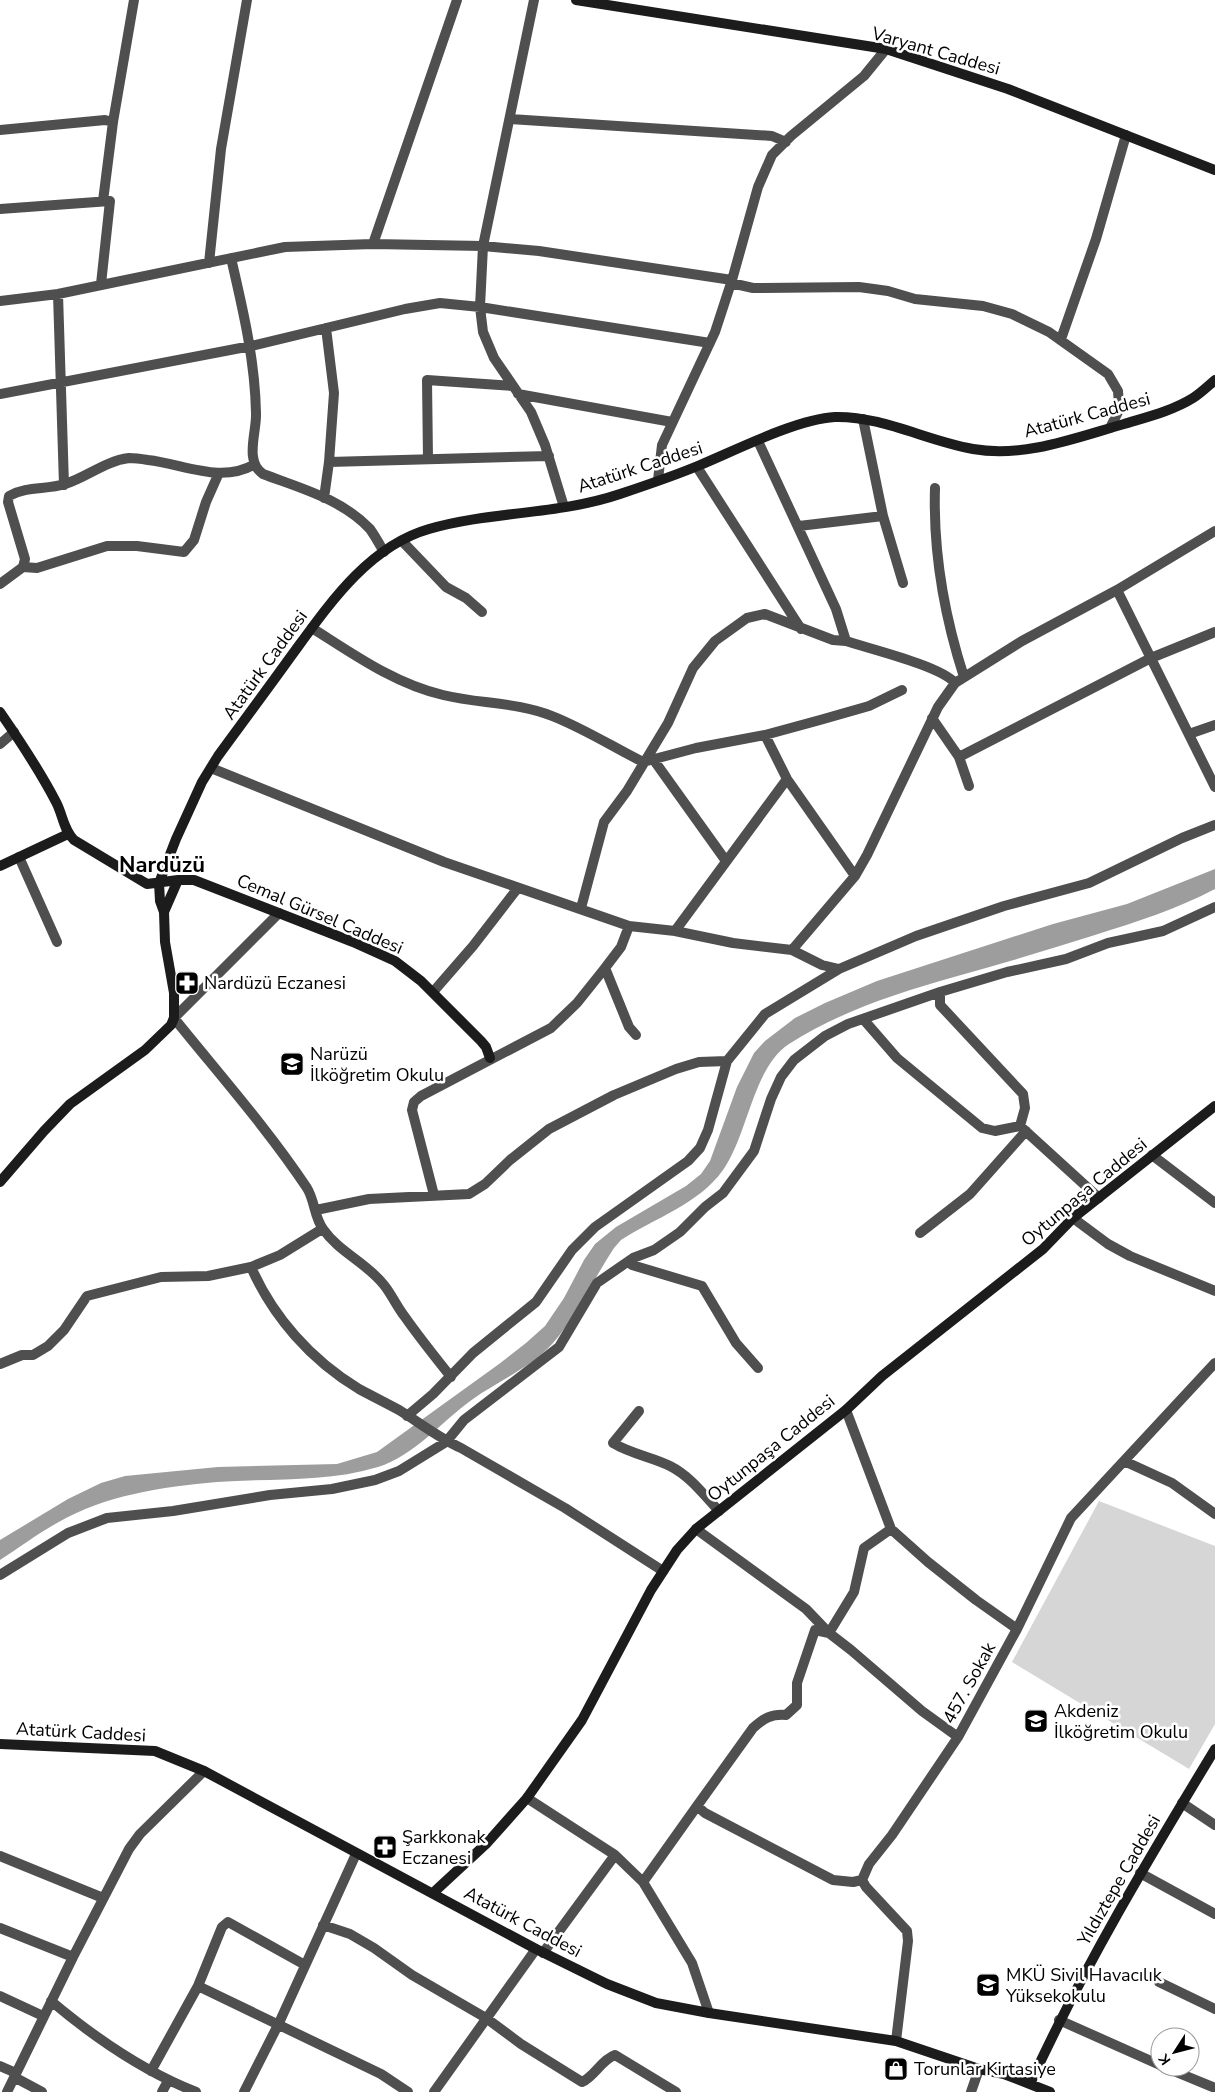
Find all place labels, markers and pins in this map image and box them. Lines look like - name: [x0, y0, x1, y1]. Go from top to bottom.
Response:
- pharmacy icon: Nardüzü Eczanesi: [174, 970, 200, 996]
- place label: Nardüzü Eczanesi: [204, 971, 346, 995]
- place label: Narüzü İlköğretim Okulu: [310, 1042, 444, 1087]
- school or university icon: Narüzü İlköğretim Okulu: [279, 1051, 305, 1077]
- place label: Akdeniz İlköğretim Okulu: [1054, 1699, 1188, 1744]
- school or university icon: Akdeniz İlköğretim Okulu: [1023, 1708, 1049, 1734]
- place label: Şarkkonak Eczanesi: [402, 1825, 487, 1870]
- pharmacy icon: Şarkkonak Eczanesi: [372, 1834, 398, 1860]
- place label: MKÜ Sivil Havacılık Yüksekokulu: [1005, 1963, 1163, 2008]
- school or university icon: MKÜ Sivil Havacılık Yüksekokulu: [975, 1972, 1001, 1998]
- shop icon: Torunlar Kirtasiye: [883, 2056, 909, 2082]
- place label: Torunlar Kirtasiye: [914, 2057, 1056, 2081]

